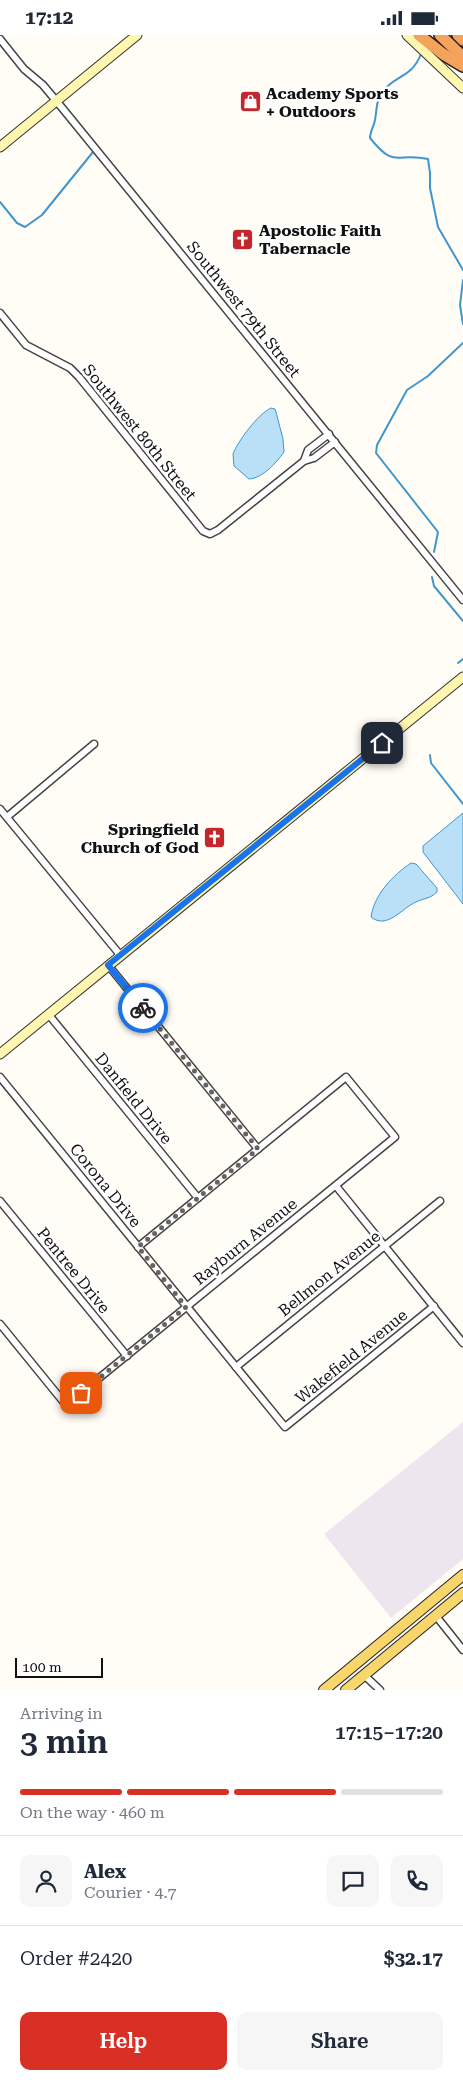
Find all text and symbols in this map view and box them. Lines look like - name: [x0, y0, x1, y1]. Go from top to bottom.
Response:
- text: 17:12: [25, 6, 74, 29]
- place label: Academy Sports + Outdoors: [266, 84, 399, 121]
- shop icon: Academy Sports + Outdoors: [238, 90, 262, 114]
- place label: Apostolic Faith Tabernacle: [259, 221, 381, 258]
- church icon: Apostolic Faith Tabernacle: [231, 227, 255, 251]
- street label: Southwest 79th Street: [183, 237, 304, 381]
- street label: Southwest 80th Street: [79, 360, 200, 504]
- pin: [361, 722, 403, 764]
- icon: home: [368, 729, 396, 757]
- place label: Springfield Church of God: [81, 820, 199, 857]
- church icon: Springfield Church of God: [203, 826, 227, 850]
- courier: [118, 983, 168, 1033]
- icon: bike: [129, 994, 157, 1022]
- street label: Danfield Drive: [91, 1049, 176, 1148]
- street label: Corona Drive: [66, 1140, 145, 1231]
- street label: Rayburn Avenue: [190, 1194, 301, 1289]
- street label: Pentree Drive: [33, 1224, 114, 1317]
- street label: Bellmon Avenue: [275, 1226, 384, 1320]
- street label: Wakefield Avenue: [291, 1305, 411, 1407]
- pin: [60, 1372, 102, 1414]
- icon: bag: [67, 1379, 95, 1407]
- scale bar: [15, 1655, 102, 1678]
- text: 100 m: [22, 1659, 62, 1675]
- text: Arriving in: [20, 1704, 103, 1723]
- text: 17:15–17:20: [335, 1721, 443, 1744]
- text: 3 min: [20, 1723, 108, 1761]
- text: On the way · 460 m: [20, 1803, 165, 1822]
- button: person: [20, 1855, 72, 1907]
- button: chat: [327, 1855, 379, 1907]
- button: phone: [391, 1855, 443, 1907]
- text: Alex: [84, 1860, 126, 1883]
- text: Courier · 4.7: [84, 1883, 177, 1902]
- text: Order #2420: [20, 1947, 132, 1970]
- text: $32.17: [384, 1947, 443, 1970]
- button: Help: [20, 2012, 227, 2070]
- button: Share: [237, 2012, 443, 2070]

